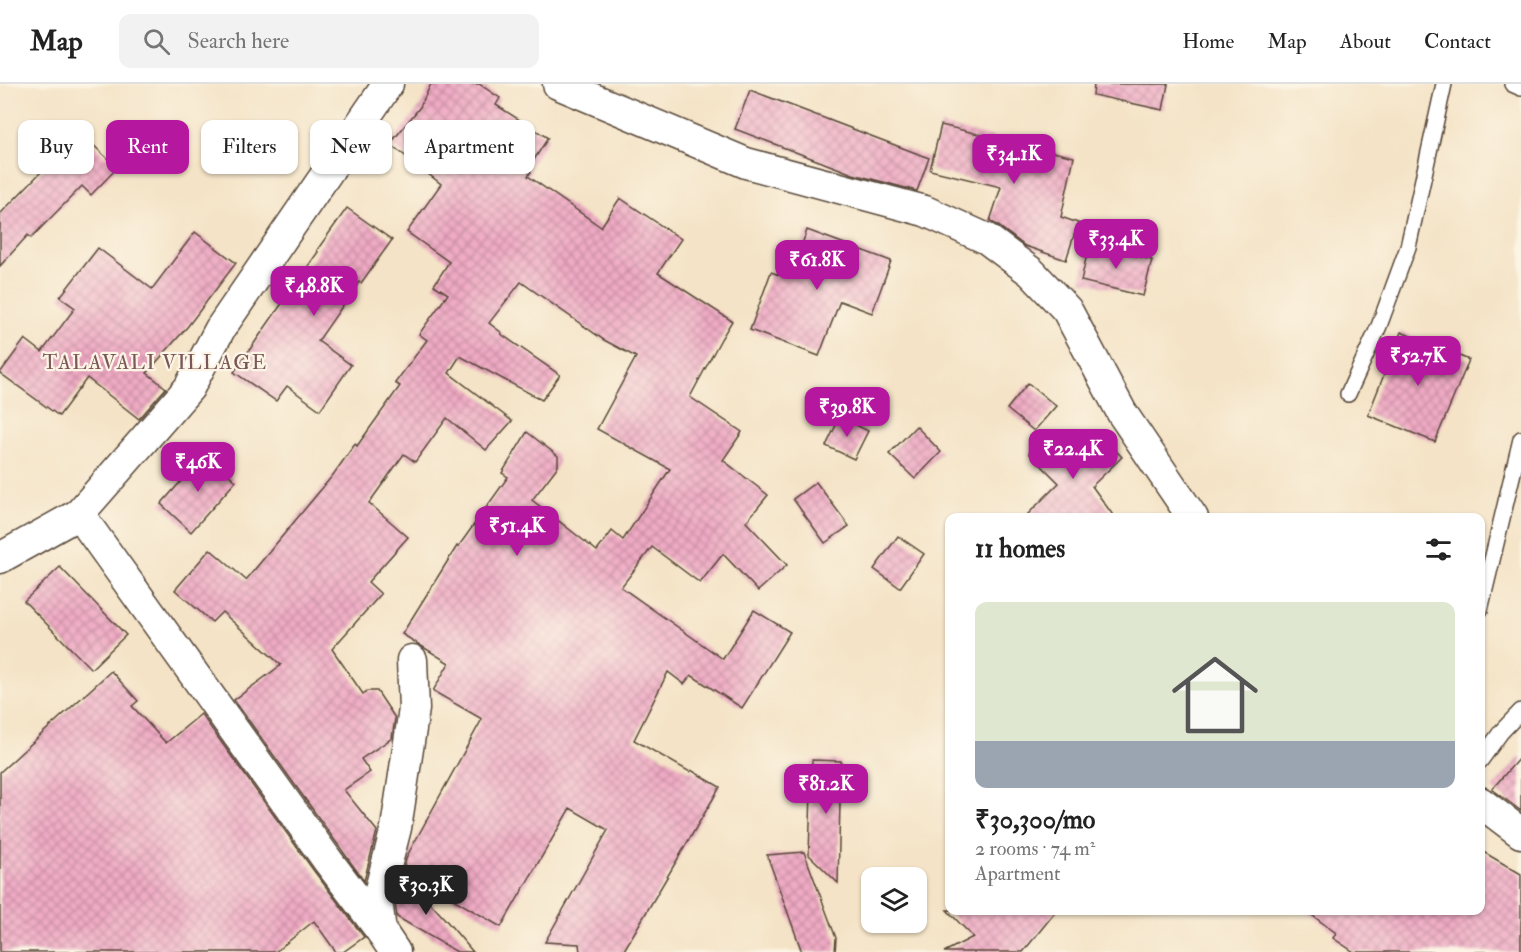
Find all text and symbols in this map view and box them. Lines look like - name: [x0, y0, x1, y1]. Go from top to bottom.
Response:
- search box: [119, 14, 539, 68]
- text: Map: [30, 24, 83, 59]
- icon: search: [140, 25, 173, 58]
- text: Search here: [188, 27, 289, 55]
- text: Home: [1182, 28, 1234, 55]
- text: Map: [1267, 28, 1307, 55]
- text: About: [1340, 28, 1391, 55]
- text: Contact: [1424, 28, 1491, 55]
- chip: Buy: [18, 120, 94, 174]
- chip: Rent: [106, 120, 189, 174]
- chip: Filters: [201, 120, 298, 174]
- chip: New: [310, 120, 392, 174]
- chip: Apartment: [404, 120, 535, 174]
- pin: ₹34.1K: [965, 134, 1063, 185]
- text: ₹34.1K: [986, 141, 1042, 166]
- pin: ₹33.4K: [1067, 219, 1165, 270]
- text: ₹33.4K: [1088, 226, 1144, 251]
- pin: ₹61.8K: [768, 240, 866, 291]
- text: ₹61.8K: [789, 247, 845, 272]
- pin: ₹48.8K: [265, 266, 363, 317]
- text: ₹48.8K: [285, 273, 343, 298]
- pin: ₹52.7K: [1369, 336, 1467, 387]
- text: ₹52.7K: [1390, 343, 1446, 368]
- district label: TALAVALI VILLAGE: [42, 350, 268, 375]
- pin: ₹39.8K: [798, 387, 896, 438]
- text: ₹39.8K: [819, 394, 875, 419]
- pin: ₹22.4K: [1024, 429, 1122, 480]
- text: ₹22.4K: [1043, 436, 1103, 461]
- pin: ₹46K: [162, 442, 234, 493]
- text: ₹46K: [175, 449, 221, 474]
- pin: ₹51.4K: [468, 506, 566, 557]
- text: ₹51.4K: [489, 513, 545, 538]
- text: 11 homes: [975, 533, 1065, 565]
- icon: filters: [1422, 533, 1455, 566]
- icon: home: [1161, 641, 1269, 749]
- pin: ₹81.2K: [777, 764, 875, 815]
- text: ₹81.2K: [798, 771, 854, 796]
- text: ₹30,300/mo: [975, 804, 1095, 836]
- text: 2 rooms · 74 m²: [975, 836, 1096, 861]
- text: Apartment: [975, 861, 1060, 886]
- pin: ₹30.3K: [377, 865, 475, 916]
- map controls: [861, 867, 927, 933]
- button: layers: [861, 867, 927, 933]
- text: ₹30.3K: [399, 872, 453, 897]

